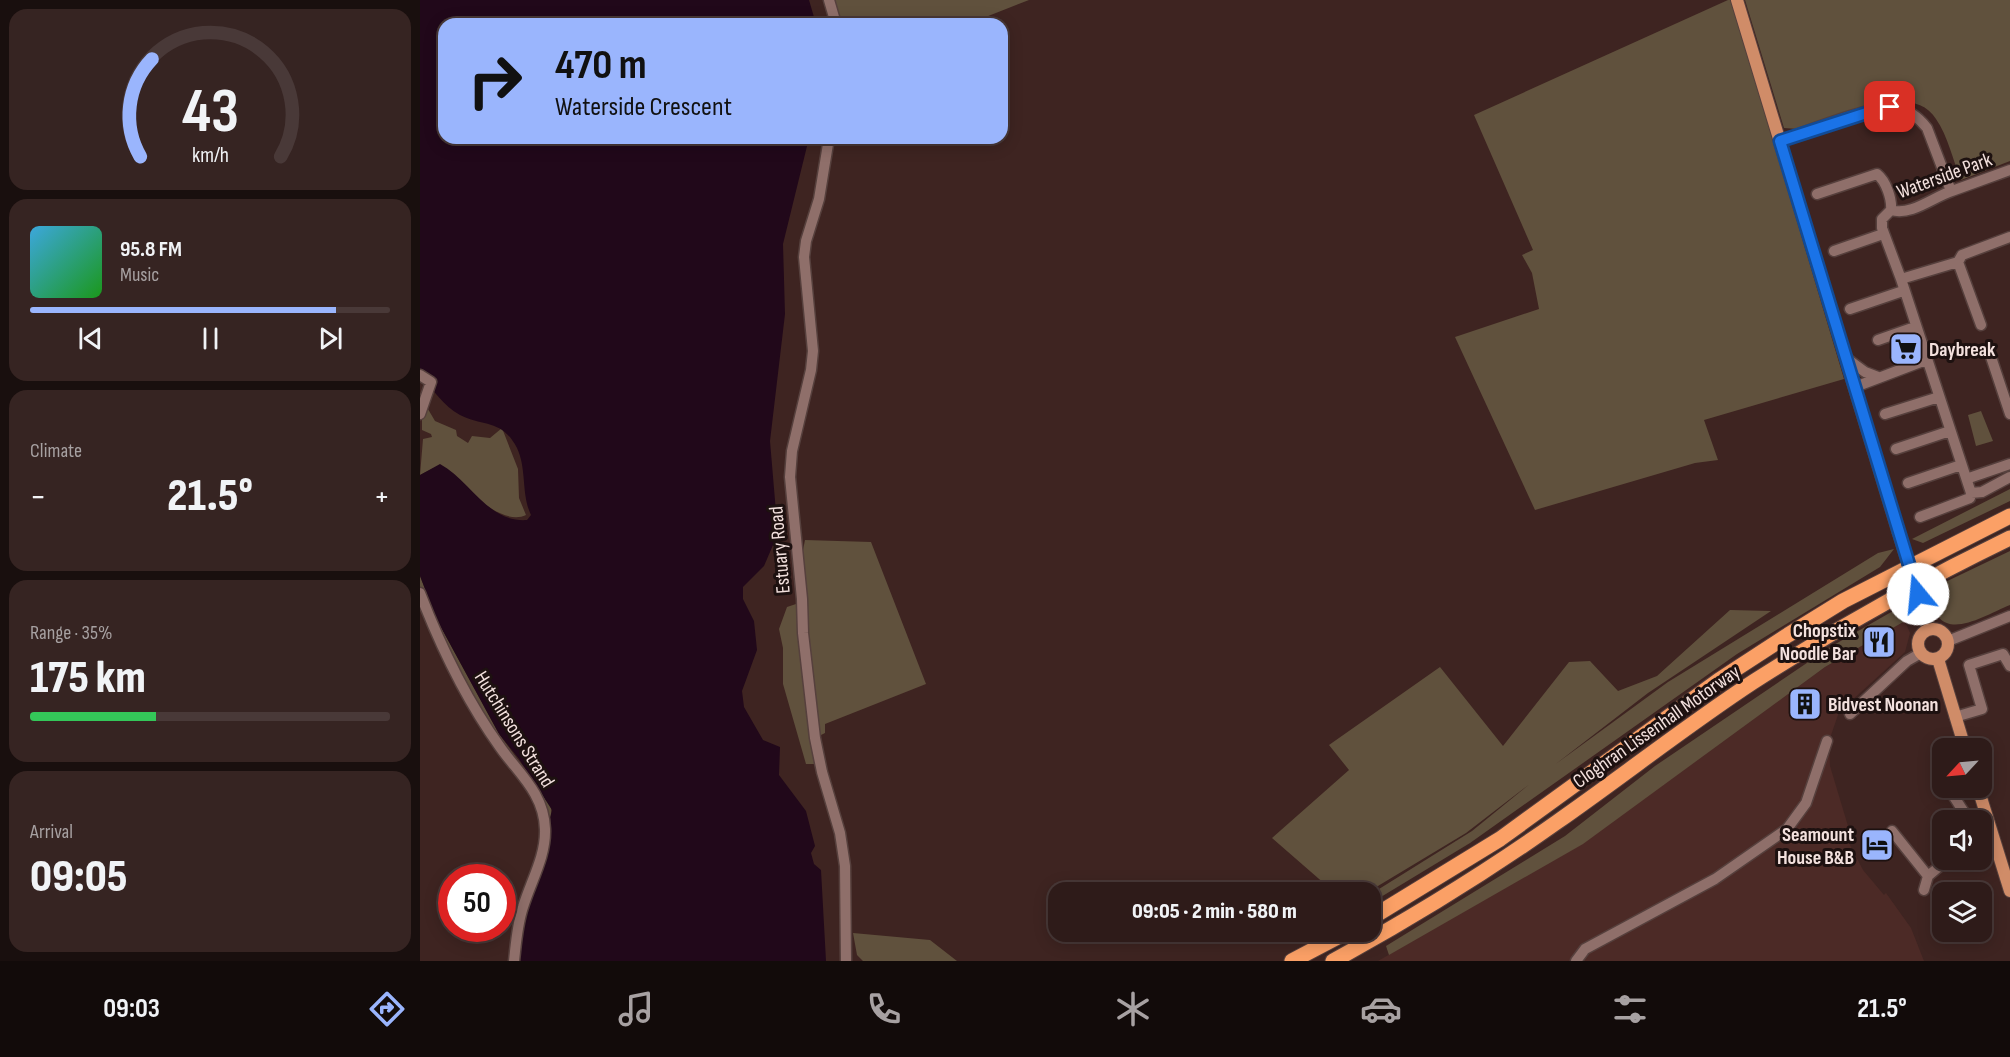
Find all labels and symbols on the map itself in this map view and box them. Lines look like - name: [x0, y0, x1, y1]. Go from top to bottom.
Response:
- pin: [1864, 81, 1915, 132]
- street label: Waterside Park: [1894, 148, 1995, 204]
- supermarket icon: Daybreak: [1888, 331, 1924, 367]
- place label: Daybreak: [1929, 338, 1996, 362]
- street label: Estuary Road: [764, 505, 796, 595]
- position arrow: [1886, 562, 1950, 626]
- place label: Chopstix Noodle Bar: [1779, 619, 1857, 666]
- restaurant icon: Chopstix Noodle Bar: [1861, 624, 1897, 660]
- street label: Cloghran Lissenhall Motorway: [1568, 660, 1745, 794]
- street label: Hutchinsons Strand: [469, 667, 559, 792]
- building icon: Bidvest Noonan: [1787, 686, 1823, 722]
- place label: Bidvest Noonan: [1828, 693, 1939, 717]
- north arrow: [1932, 738, 1992, 798]
- place label: Seamount House B&B: [1777, 823, 1854, 870]
- hotel icon: Seamount House B&B: [1859, 827, 1895, 863]
- speed limit sign: 50: [438, 864, 516, 942]

